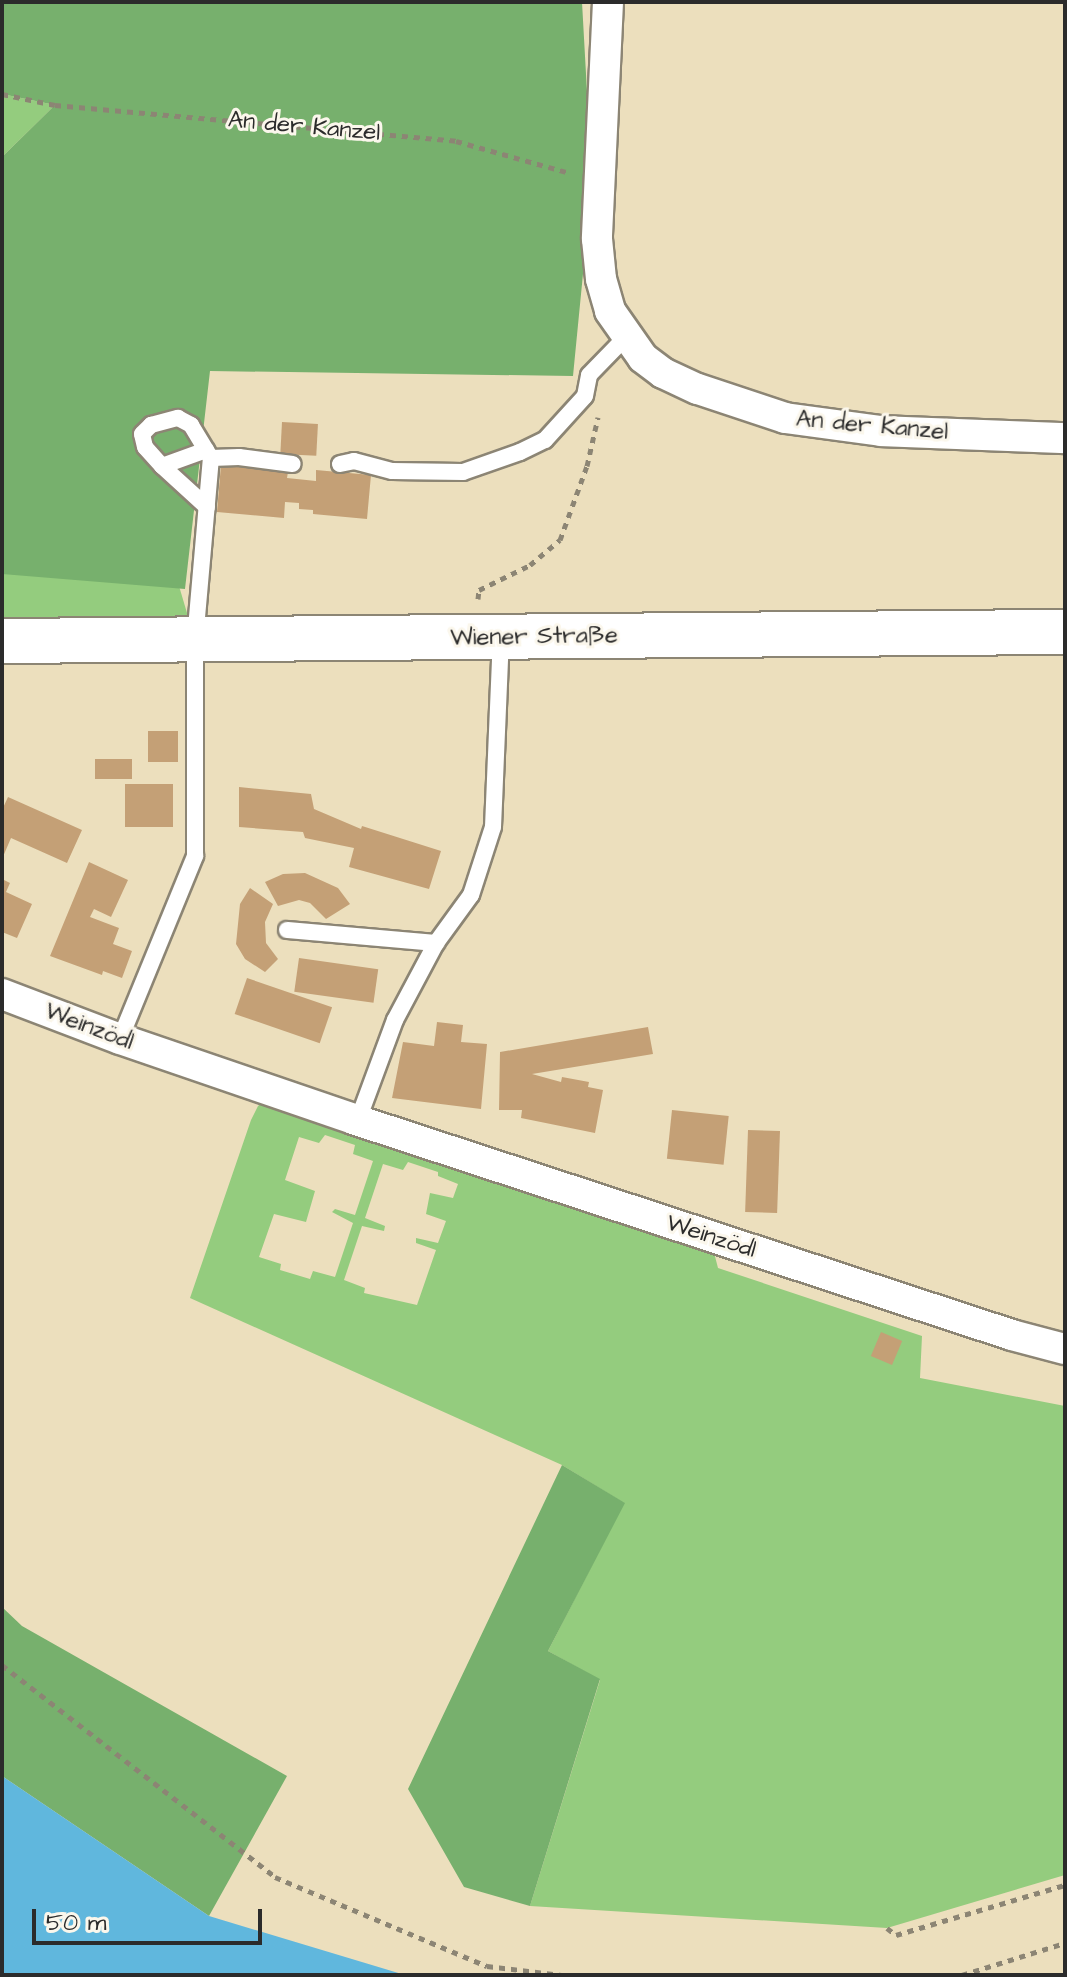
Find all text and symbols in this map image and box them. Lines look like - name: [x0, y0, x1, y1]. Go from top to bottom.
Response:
- street label: An der Kanzel: [227, 106, 381, 148]
- street label: An der Kanzel: [795, 405, 949, 447]
- street label: Wiener Straße: [450, 621, 618, 653]
- street label: Weinzödl: [41, 997, 137, 1057]
- street label: Weinzödl: [662, 1209, 760, 1265]
- scale bar: [36, 1893, 266, 1943]
- text: 50 m: [46, 1906, 106, 1940]

